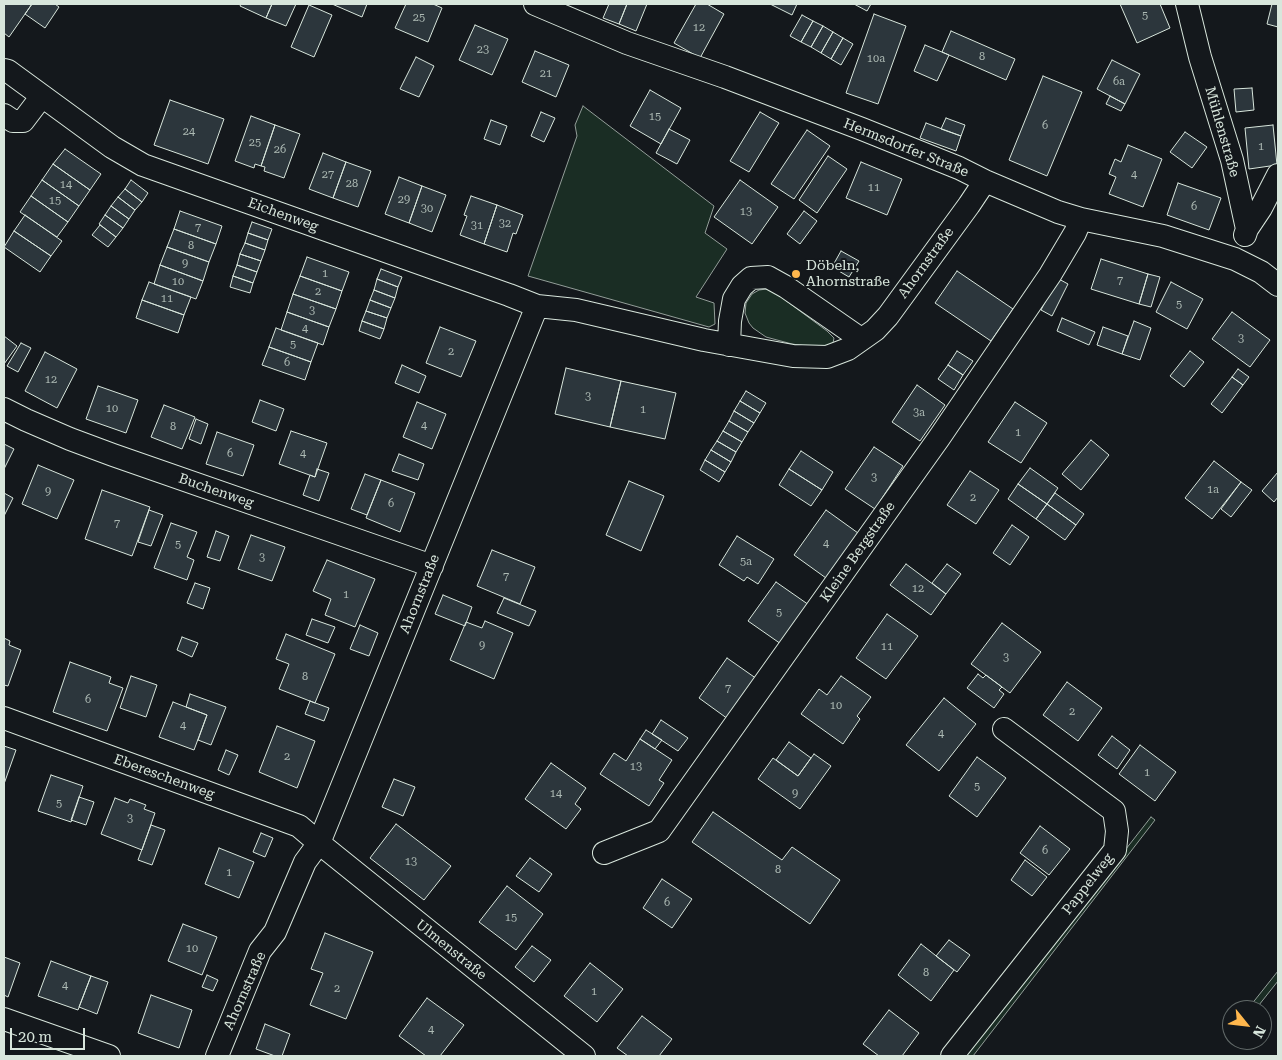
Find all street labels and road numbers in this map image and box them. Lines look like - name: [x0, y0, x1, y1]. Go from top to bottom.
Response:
- street label: Mühlenstraße: [1201, 85, 1243, 179]
- street label: Hermsdorfer Straße: [841, 115, 971, 181]
- street label: Eichenweg: [245, 194, 321, 236]
- street label: Ahornstraße: [895, 224, 957, 302]
- street label: Buchenweg: [176, 470, 256, 512]
- street label: Kleine Bergstraße: [817, 498, 899, 606]
- street label: Ahornstraße: [396, 552, 444, 636]
- street label: Ebereschenweg: [111, 751, 217, 803]
- street label: Pappelweg: [1059, 850, 1117, 918]
- street label: Ulmenstraße: [412, 916, 490, 984]
- street label: Ahornstraße: [220, 949, 270, 1033]

